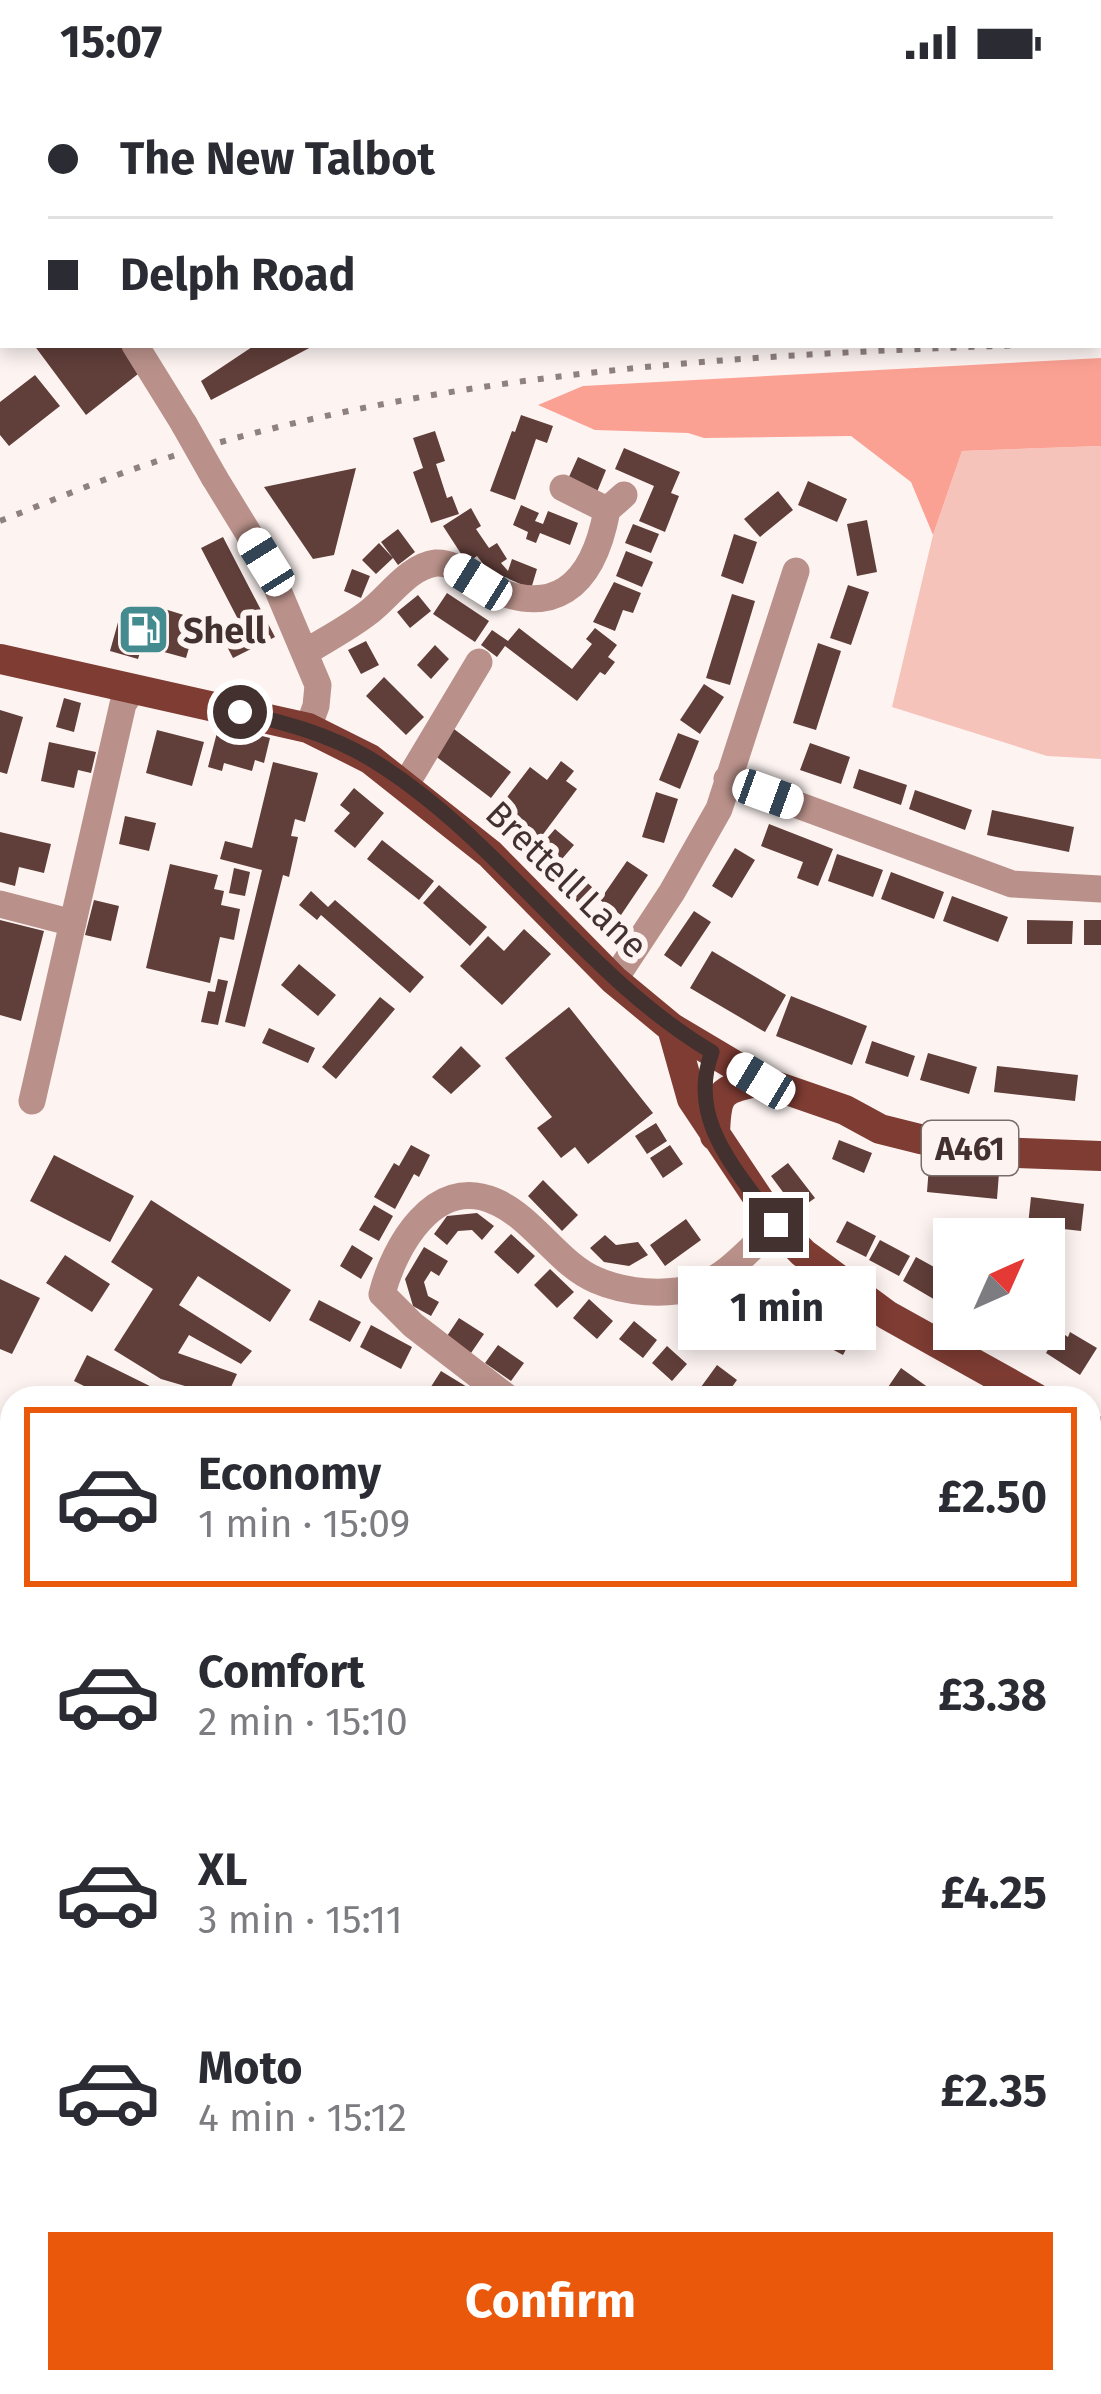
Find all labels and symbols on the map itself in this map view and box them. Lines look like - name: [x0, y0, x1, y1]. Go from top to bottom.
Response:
- car: [232, 522, 300, 602]
- car: [438, 548, 518, 616]
- fuel station icon: Shell: [116, 602, 172, 658]
- place label: Shell: [183, 609, 266, 653]
- route start: [213, 685, 267, 739]
- car: [728, 765, 808, 823]
- street label: Brettell Lane: [476, 792, 656, 968]
- car: [721, 1047, 801, 1115]
- road number: A461: [922, 1121, 1018, 1175]
- route end: [749, 1198, 803, 1252]
- north arrow: [933, 1218, 1065, 1350]
- callout: 1 min: [677, 1267, 875, 1351]

